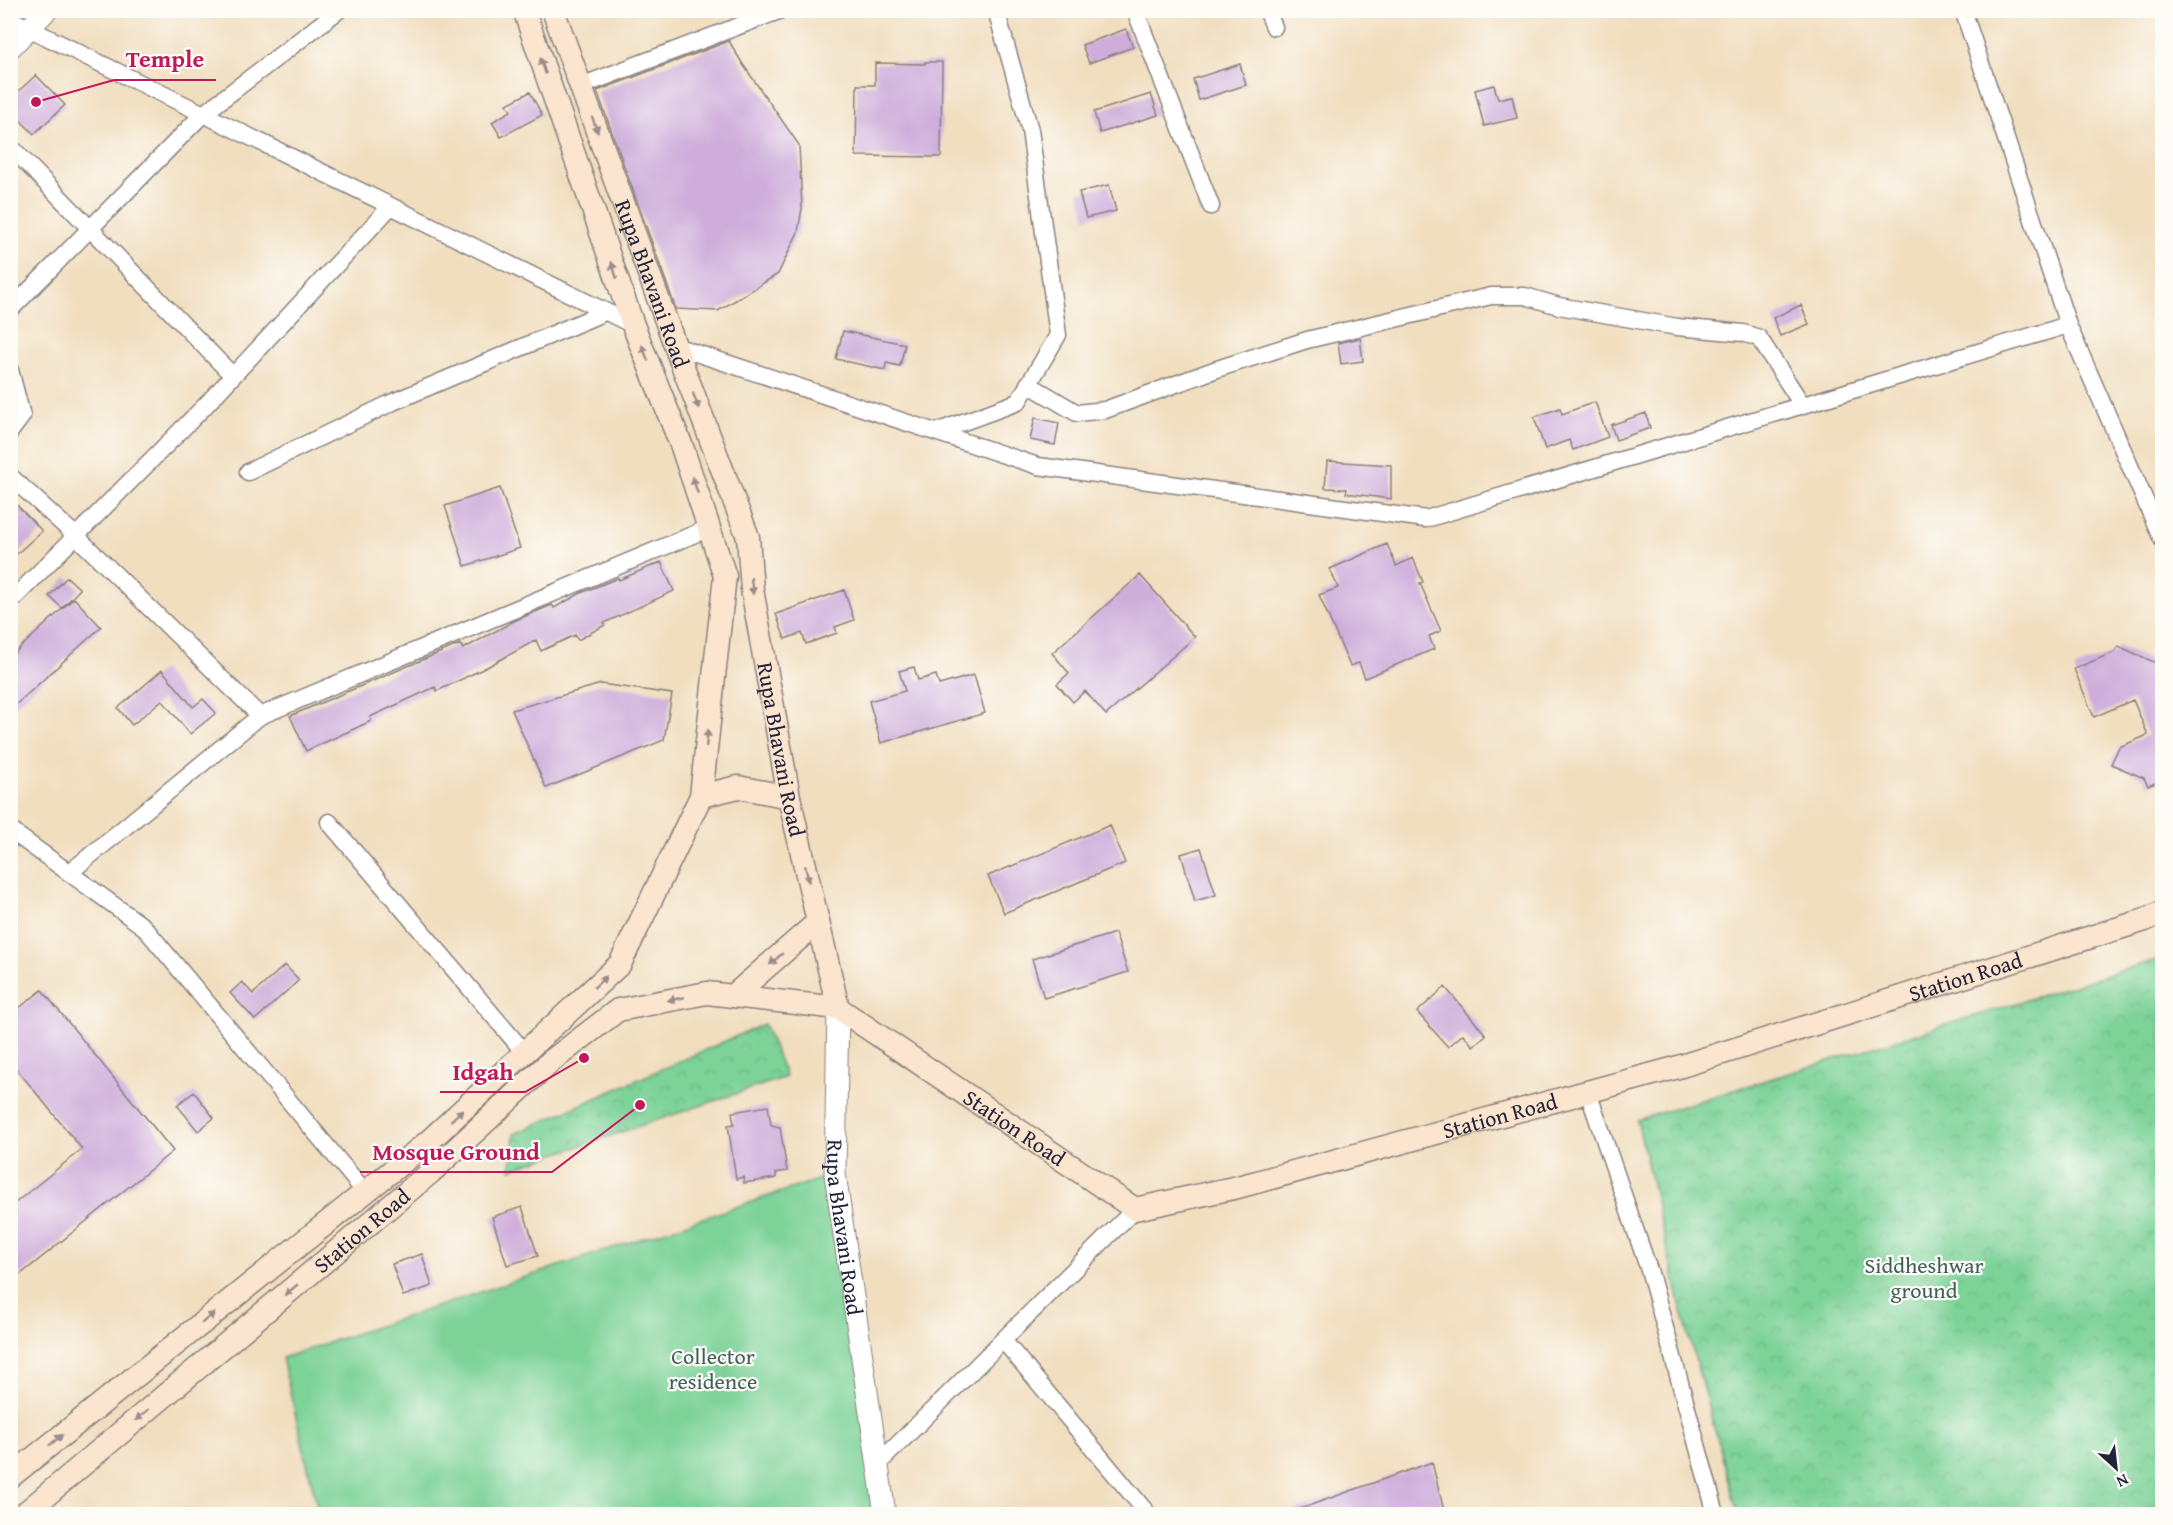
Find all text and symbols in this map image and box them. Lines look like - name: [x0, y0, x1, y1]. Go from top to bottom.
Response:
- callout: Temple: [114, 38, 216, 80]
- text: Temple: [126, 41, 204, 76]
- one-way arrow: [538, 57, 548, 75]
- one-way arrow: [591, 116, 600, 134]
- street label: Rupa Bhavani Road: [607, 195, 698, 373]
- one-way arrow: [609, 261, 619, 279]
- one-way arrow: [640, 344, 650, 362]
- one-way arrow: [692, 392, 701, 410]
- one-way arrow: [690, 476, 699, 494]
- one-way arrow: [748, 577, 757, 596]
- street label: Rupa Bhavani Road: [749, 659, 814, 840]
- one-way arrow: [702, 728, 712, 747]
- one-way arrow: [803, 865, 813, 883]
- street label: Station Road: [1905, 944, 2026, 1009]
- one-way arrow: [768, 953, 784, 966]
- one-way arrow: [592, 976, 606, 990]
- one-way arrow: [666, 995, 685, 1004]
- callout: Idgah: [440, 1050, 525, 1092]
- text: Idgah: [453, 1054, 513, 1089]
- street label: Station Road: [957, 1081, 1072, 1174]
- street label: Station Road: [1439, 1085, 1561, 1147]
- one-way arrow: [449, 1109, 464, 1122]
- callout: Mosque Ground: [360, 1130, 552, 1172]
- text: Mosque Ground: [372, 1134, 540, 1169]
- street label: Rupa Bhavani Road: [819, 1139, 872, 1318]
- street label: Station Road: [306, 1180, 417, 1280]
- park label: Siddheshwar ground: [1865, 1249, 1983, 1306]
- one-way arrow: [283, 1283, 299, 1296]
- one-way arrow: [200, 1312, 215, 1325]
- park label: Collector residence: [669, 1340, 757, 1397]
- one-way arrow: [134, 1409, 150, 1422]
- one-way arrow: [48, 1434, 63, 1447]
- north arrow: [2086, 1438, 2146, 1498]
- text: N: [2112, 1468, 2133, 1495]

